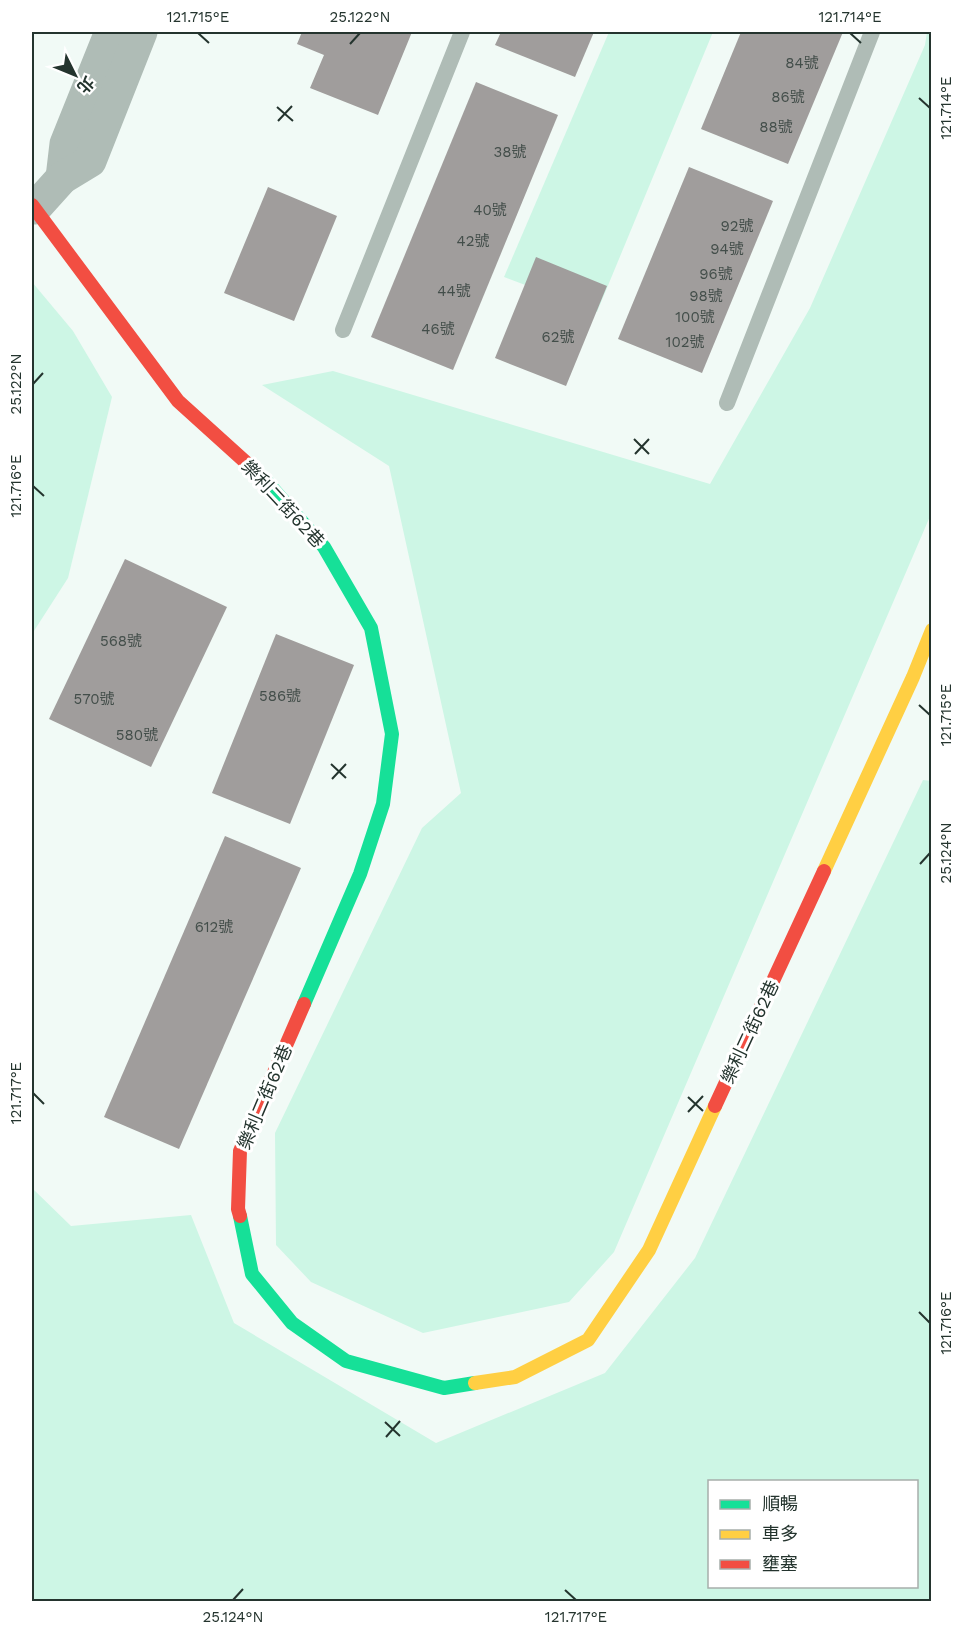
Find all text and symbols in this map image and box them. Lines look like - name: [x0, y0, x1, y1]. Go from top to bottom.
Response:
- text: 121.715°E: [167, 8, 229, 26]
- text: 25.122°N: [330, 8, 390, 26]
- text: 121.714°E: [818, 8, 882, 26]
- north arrow: [45, 45, 105, 105]
- house number: 84號: [785, 54, 819, 72]
- text: 北: [73, 73, 98, 97]
- text: 121.714°E: [937, 76, 955, 140]
- house number: 86號: [771, 88, 805, 106]
- house number: 88號: [759, 118, 793, 136]
- house number: 38號: [494, 143, 527, 161]
- house number: 40號: [473, 201, 507, 219]
- house number: 92號: [720, 217, 754, 235]
- house number: 42號: [457, 232, 489, 250]
- house number: 94號: [710, 240, 744, 258]
- house number: 96號: [699, 265, 733, 283]
- house number: 44號: [437, 282, 471, 300]
- house number: 98號: [689, 287, 723, 305]
- house number: 100號: [675, 308, 715, 326]
- house number: 46號: [421, 320, 455, 338]
- house number: 62號: [542, 328, 574, 346]
- house number: 102號: [666, 333, 704, 351]
- text: 25.122°N: [7, 354, 25, 414]
- text: 121.716°E: [7, 455, 25, 518]
- street label: 樂利二街62巷: [238, 456, 329, 552]
- house number: 568號: [100, 632, 142, 650]
- text: 121.715°E: [937, 684, 955, 746]
- house number: 586號: [259, 687, 301, 705]
- house number: 570號: [73, 690, 115, 708]
- house number: 580號: [116, 726, 158, 744]
- text: 25.124°N: [937, 823, 955, 883]
- house number: 612號: [195, 918, 233, 936]
- street label: 樂利二街62巷: [716, 977, 783, 1087]
- street label: 樂利二街62巷: [233, 1041, 296, 1152]
- text: 121.717°E: [7, 1062, 25, 1124]
- text: 121.716°E: [937, 1292, 955, 1355]
- legend: [708, 1480, 918, 1588]
- text: 順暢: [762, 1493, 798, 1514]
- text: 車多: [762, 1523, 798, 1544]
- text: 壅塞: [762, 1553, 798, 1574]
- text: 25.124°N: [203, 1608, 263, 1626]
- text: 121.717°E: [545, 1608, 607, 1626]

